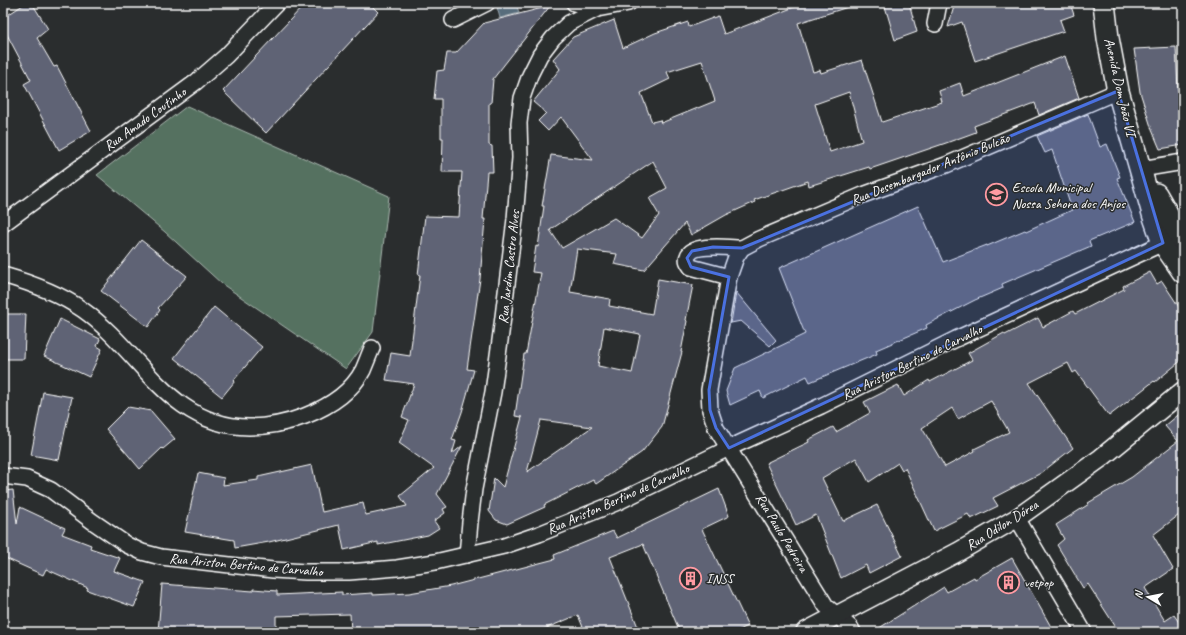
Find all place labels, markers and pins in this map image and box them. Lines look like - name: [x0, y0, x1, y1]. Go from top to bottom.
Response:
- place label: Escola Municipal Nossa Sehora dos Anjos: [1012, 179, 1126, 212]
- school or university icon: Escola Municipal Nossa Sehora dos Anjos: [983, 182, 1009, 208]
- building icon: INSS: [678, 565, 704, 591]
- building icon: vetpop: [996, 569, 1022, 595]
- place label: INSS: [706, 570, 736, 587]
- place label: vetpop: [1024, 574, 1054, 591]

